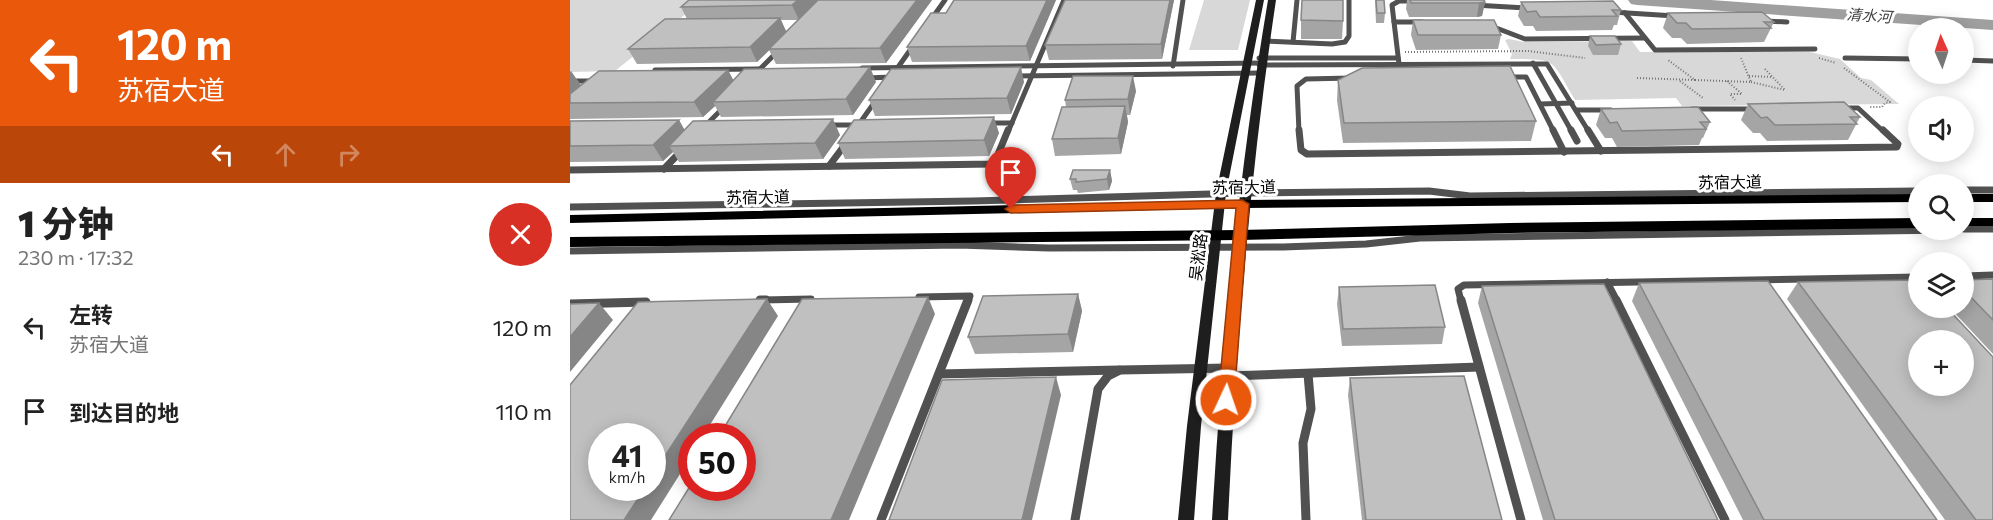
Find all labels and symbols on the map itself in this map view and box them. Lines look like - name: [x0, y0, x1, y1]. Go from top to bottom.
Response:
- water label: 清水河: [1846, 4, 1895, 26]
- north arrow: [1908, 18, 1974, 84]
- pin: [985, 147, 1036, 209]
- street label: 苏宿大道: [1698, 171, 1762, 192]
- street label: 苏宿大道: [1212, 176, 1276, 197]
- street label: 苏宿大道: [726, 186, 790, 207]
- street label: 吴淞路: [1185, 232, 1210, 282]
- position arrow: [1194, 368, 1258, 432]
- speed limit sign: 50: [678, 423, 756, 501]

